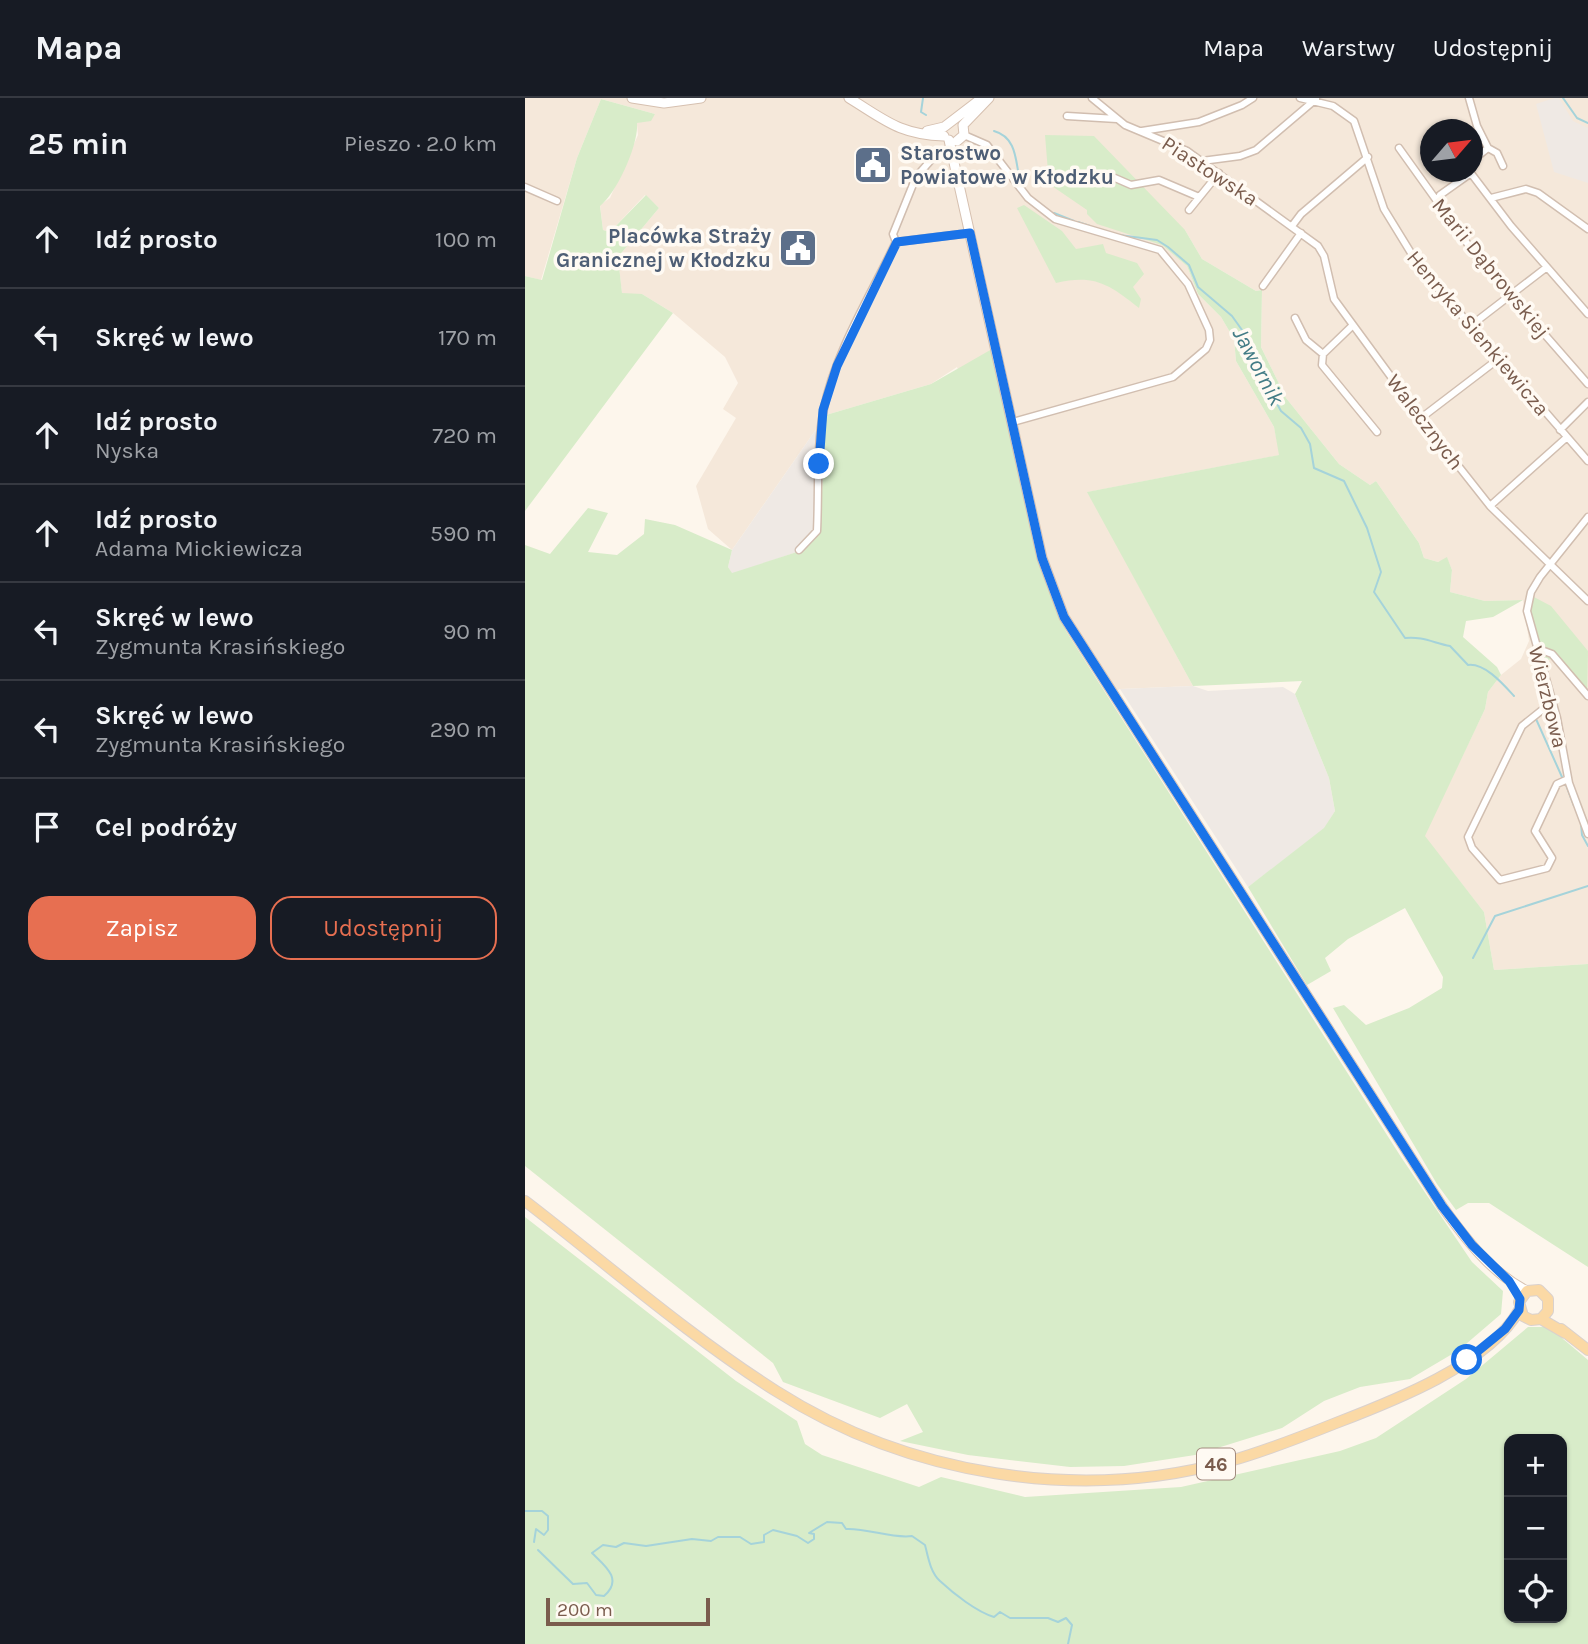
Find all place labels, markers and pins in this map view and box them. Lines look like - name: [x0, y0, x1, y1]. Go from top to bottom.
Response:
- place label: Starostwo Powiatowe w Kłodzku: [900, 141, 1114, 189]
- public building icon: Starostwo Powiatowe w Kłodzku: [852, 144, 894, 186]
- place label: Placówka Straży Granicznej w Kłodzku: [556, 224, 771, 272]
- public building icon: Placówka Straży Granicznej w Kłodzku: [777, 227, 819, 269]

